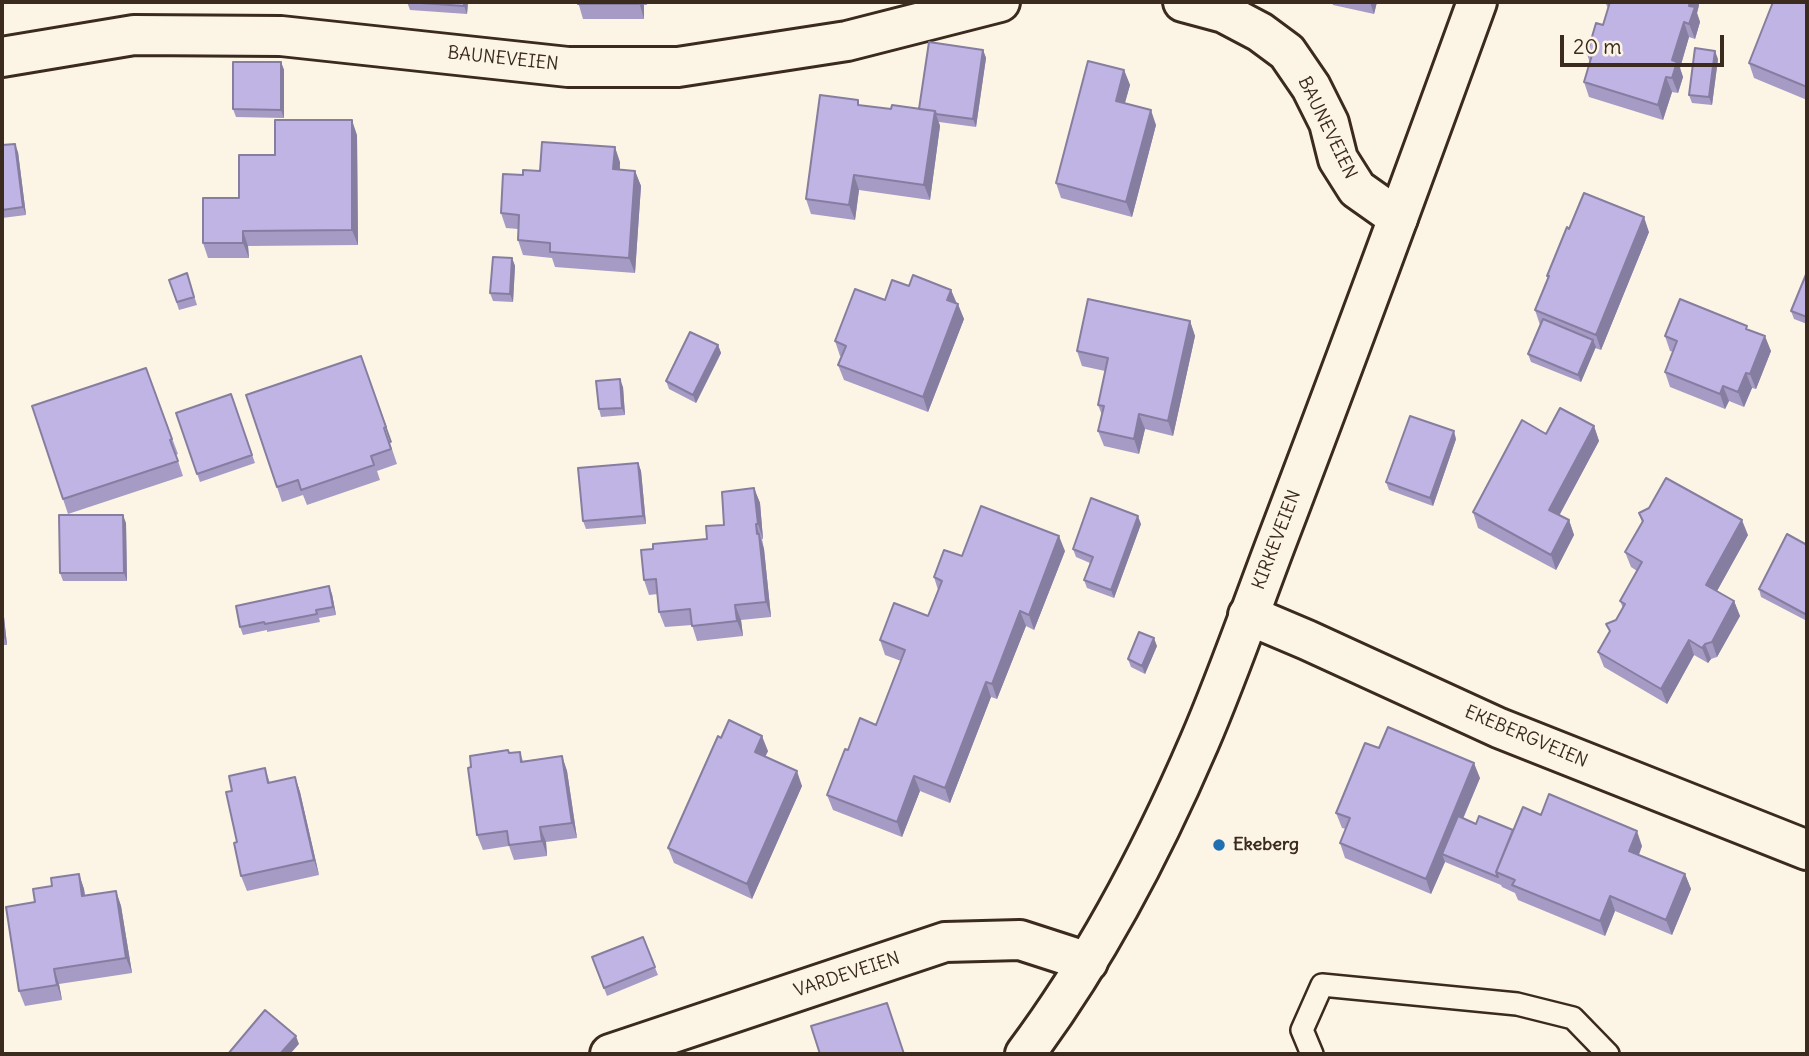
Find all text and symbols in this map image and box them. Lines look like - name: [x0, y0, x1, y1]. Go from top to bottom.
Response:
- scale bar: [1564, 21, 1728, 65]
- text: 20 m: [1573, 33, 1622, 60]
- street label: BAUNEVEIEN: [446, 42, 560, 76]
- street label: BAUNEVEIEN: [1293, 73, 1361, 183]
- street label: KIRKEVEIEN: [1248, 487, 1306, 593]
- street label: EKEBERGVEIEN: [1461, 701, 1591, 773]
- place label: Ekeberg: [1233, 834, 1299, 856]
- marker: Ekeberg: [1211, 837, 1227, 853]
- street label: VARDEVEIEN: [791, 948, 903, 1002]

